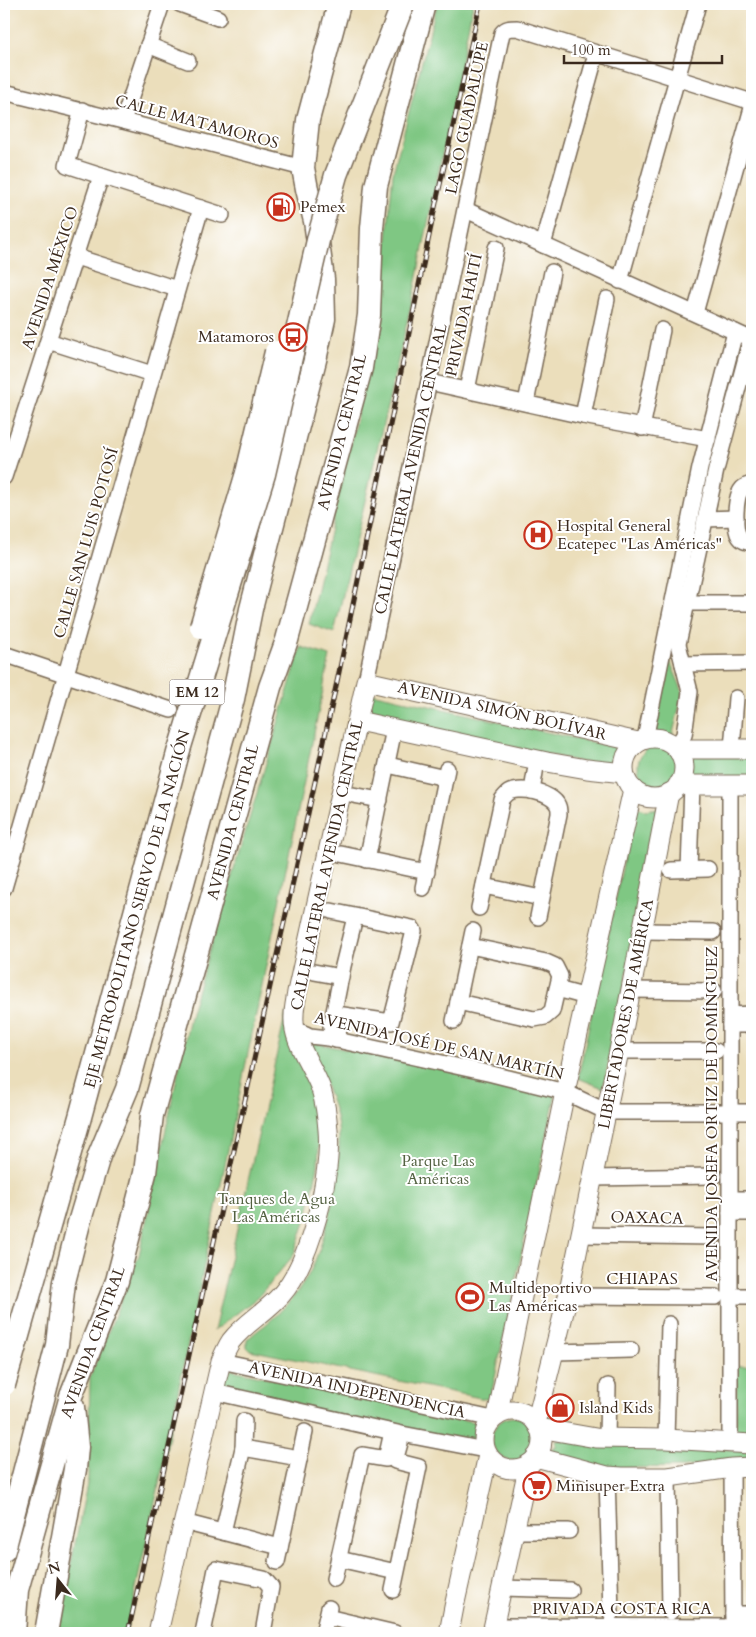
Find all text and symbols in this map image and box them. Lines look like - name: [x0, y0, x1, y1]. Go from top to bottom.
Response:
- scale bar: [564, 32, 721, 64]
- street label: LAGO GUADALUPE: [440, 40, 494, 196]
- text: 100 m: [571, 40, 611, 60]
- street label: CALLE MATAMOROS: [113, 90, 281, 154]
- fuel station icon: Pemex: [266, 192, 296, 222]
- place label: Pemex: [300, 196, 346, 218]
- street label: AVENIDA MÉXICO: [16, 203, 84, 353]
- street label: PRIVADA HAITÍ: [440, 251, 488, 379]
- street label: CALLE LATERAL AVENIDA CENTRAL: [369, 321, 453, 616]
- bus stop icon: Matamoros: [278, 322, 308, 352]
- place label: Matamoros: [198, 326, 274, 348]
- street label: AVENIDA CENTRAL: [312, 351, 372, 513]
- street label: CALLE SAN LUIS POTOSÍ: [48, 445, 124, 641]
- place label: Hospital General Ecatepec "Las Américas": [557, 515, 722, 555]
- hospital icon: Hospital General Ecatepec "Las Américas": [523, 520, 553, 550]
- street label: AVENIDA SIMÓN BOLÍVAR: [395, 676, 609, 746]
- road number: EM 12: [170, 680, 224, 704]
- street label: CALLE LATERAL AVENIDA CENTRAL: [285, 717, 369, 1012]
- street label: EJE METROPOLITANO SIERVO DE LA NACIÓN: [78, 727, 196, 1091]
- street label: AVENIDA CENTRAL: [202, 741, 264, 902]
- street label: LIBERTADORES DE AMÉRICA: [593, 897, 659, 1131]
- street label: AVENIDA JOSEFA ORTIZ DE DOMÍNGUEZ: [701, 946, 723, 1282]
- street label: AVENIDA JOSÉ DE SAN MARTÍN: [312, 1007, 566, 1085]
- park label: Parque Las Américas: [401, 1150, 475, 1190]
- park label: Tanques de Agua Las Américas: [217, 1188, 335, 1228]
- street label: OAXACA: [610, 1206, 684, 1230]
- street label: AVENIDA CENTRAL: [55, 1263, 131, 1421]
- street label: CHIAPAS: [606, 1268, 678, 1290]
- place label: Multideportivo Las Américas: [489, 1277, 592, 1317]
- sports icon: Multideportivo Las Américas: [455, 1282, 485, 1312]
- street label: AVENIDA INDEPENDENCIA: [246, 1356, 468, 1424]
- shop icon: Island Kids: [545, 1393, 575, 1423]
- place label: Island Kids: [579, 1397, 653, 1419]
- supermarket icon: Minisuper Extra: [522, 1471, 552, 1501]
- place label: Minisuper Extra: [556, 1475, 665, 1497]
- north arrow: [32, 1554, 82, 1604]
- text: N: [46, 1557, 63, 1579]
- street label: PRIVADA COSTA RICA: [532, 1598, 712, 1620]

